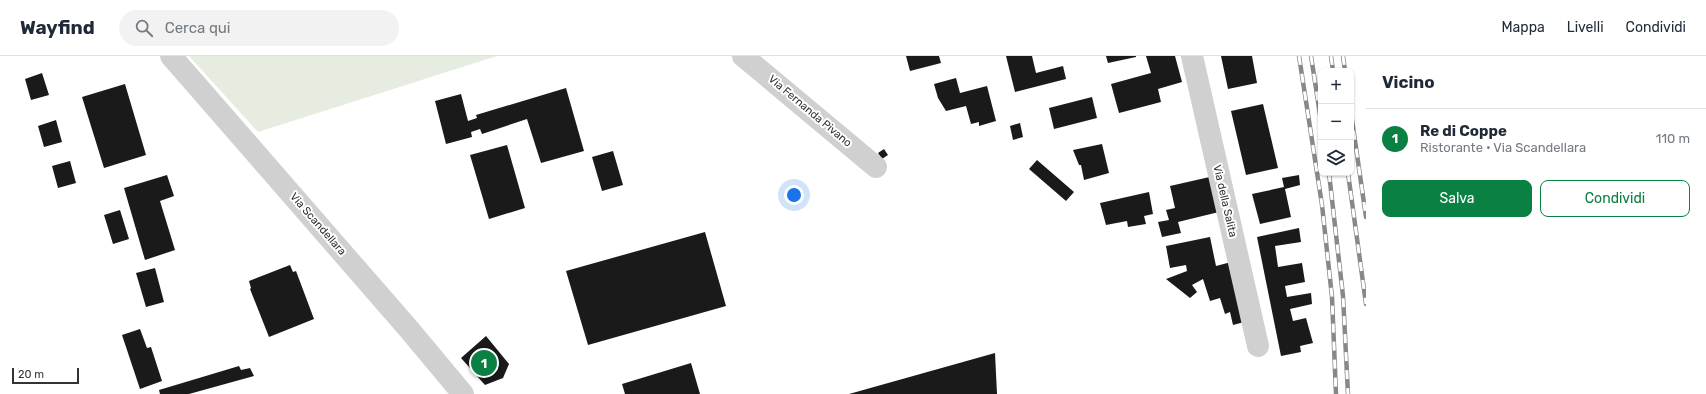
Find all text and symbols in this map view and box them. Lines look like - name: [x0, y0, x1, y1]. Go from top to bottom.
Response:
- search box: [119, 10, 399, 46]
- text: Wayfind: [20, 16, 95, 39]
- icon: search: [133, 17, 155, 39]
- text: Cerca qui: [165, 19, 230, 37]
- text: Mappa: [1501, 19, 1545, 36]
- text: Livelli: [1567, 19, 1604, 36]
- text: Condividi: [1626, 19, 1686, 36]
- map controls: [1318, 68, 1354, 176]
- button: +: [1318, 68, 1354, 104]
- street label: Via Fernanda Pivano: [766, 72, 854, 150]
- text: Vicino: [1382, 72, 1435, 92]
- button: −: [1318, 104, 1354, 140]
- text: Re di Coppe: [1420, 122, 1507, 140]
- text: 1: [1392, 131, 1398, 146]
- text: 110 m: [1656, 131, 1690, 146]
- button: layers: [1318, 140, 1354, 176]
- text: Ristorante · Via Scandellara: [1420, 140, 1586, 155]
- street label: Via della Salita: [1210, 163, 1240, 239]
- button: Salva: [1382, 180, 1532, 217]
- button: Condividi: [1540, 180, 1690, 217]
- your location: [784, 185, 804, 205]
- street label: Via Scandellara: [287, 190, 349, 258]
- pin: 1: [471, 348, 497, 378]
- scale bar: [12, 366, 79, 385]
- text: 20 m: [18, 368, 44, 381]

